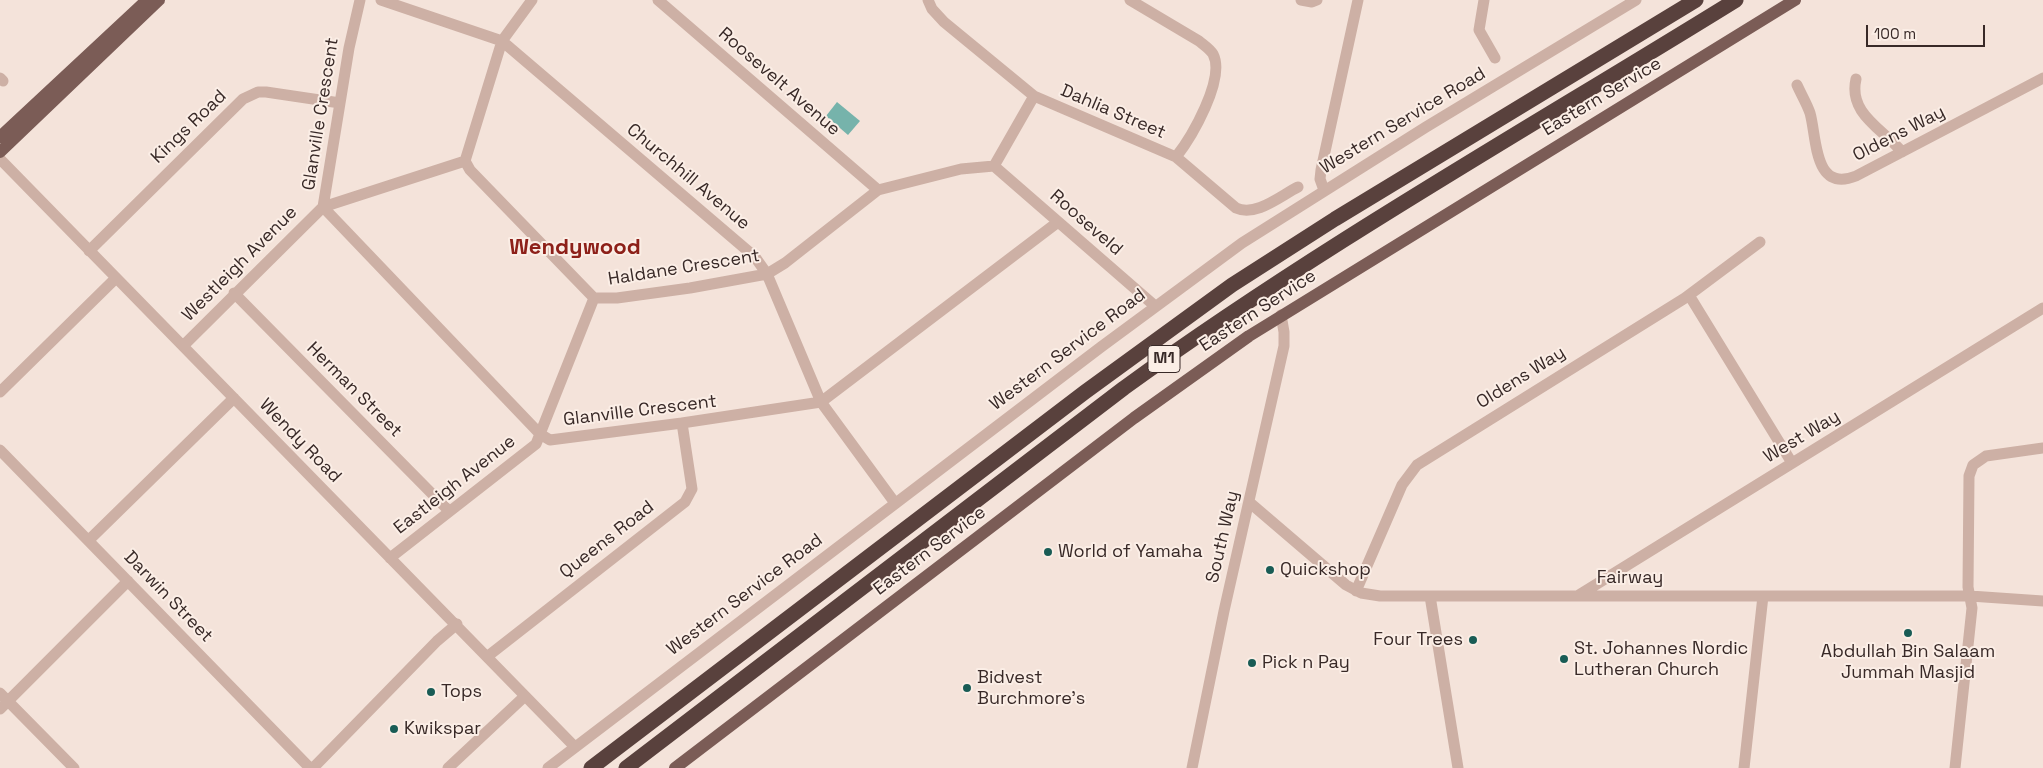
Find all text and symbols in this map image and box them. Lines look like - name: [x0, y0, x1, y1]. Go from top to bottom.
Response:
- scale bar: [1868, 15, 1987, 47]
- street label: Roosevelt Avenue: [714, 23, 844, 141]
- text: 100 m: [1874, 24, 1916, 43]
- street label: Glanville Crescent: [298, 36, 344, 192]
- street label: Eastern Service: [1539, 53, 1665, 141]
- street label: Western Service Road: [1316, 63, 1490, 179]
- street label: Dahlia Street: [1057, 80, 1169, 144]
- street label: Kings Road: [147, 86, 231, 168]
- street label: Oldens Way: [1849, 102, 1949, 166]
- street label: Churchhill Avenue: [622, 119, 754, 235]
- street label: Rooseveld: [1045, 186, 1127, 260]
- street label: Westleigh Avenue: [178, 202, 302, 326]
- district label: Wendywood: [509, 235, 641, 261]
- street label: Haldane Crescent: [607, 245, 761, 291]
- street label: Eastern Service: [1196, 265, 1320, 357]
- street label: Western Service Road: [986, 284, 1150, 416]
- street label: Herman Street: [302, 338, 406, 442]
- street label: Oldens Way: [1473, 342, 1569, 414]
- road number: M1: [1148, 346, 1180, 372]
- street label: Glanville Crescent: [562, 391, 718, 431]
- street label: Wendy Road: [255, 394, 345, 488]
- street label: West Way: [1760, 406, 1844, 468]
- street label: Eastleigh Avenue: [390, 431, 520, 539]
- street label: South Way: [1202, 489, 1244, 585]
- street label: Queens Road: [556, 496, 658, 584]
- street label: Eastern Service: [870, 502, 990, 600]
- street label: Western Service Road: [663, 529, 827, 661]
- place label: World of Yamaha: [1058, 541, 1202, 563]
- marker: World of Yamaha: [1042, 546, 1054, 558]
- street label: Darwin Street: [119, 547, 217, 647]
- place label: Quickshop: [1280, 559, 1371, 581]
- marker: Quickshop: [1264, 564, 1276, 576]
- street label: Fairway: [1597, 567, 1663, 589]
- marker: Abdullah Bin Salaam Jummah Masjid: [1902, 627, 1914, 639]
- place label: Four Trees: [1373, 629, 1463, 651]
- marker: Four Trees: [1467, 634, 1479, 646]
- place label: St. Johannes Nordic Lutheran Church: [1574, 638, 1748, 681]
- place label: Abdullah Bin Salaam Jummah Masjid: [1821, 641, 1995, 684]
- place label: Pick n Pay: [1262, 652, 1350, 674]
- marker: St. Johannes Nordic Lutheran Church: [1558, 653, 1570, 665]
- marker: Pick n Pay: [1246, 657, 1258, 669]
- place label: Bidvest Burchmore's: [977, 667, 1085, 710]
- place label: Tops: [441, 681, 482, 703]
- marker: Bidvest Burchmore's: [961, 682, 973, 694]
- marker: Tops: [425, 686, 437, 698]
- place label: Kwikspar: [404, 718, 481, 740]
- marker: Kwikspar: [388, 723, 400, 735]

